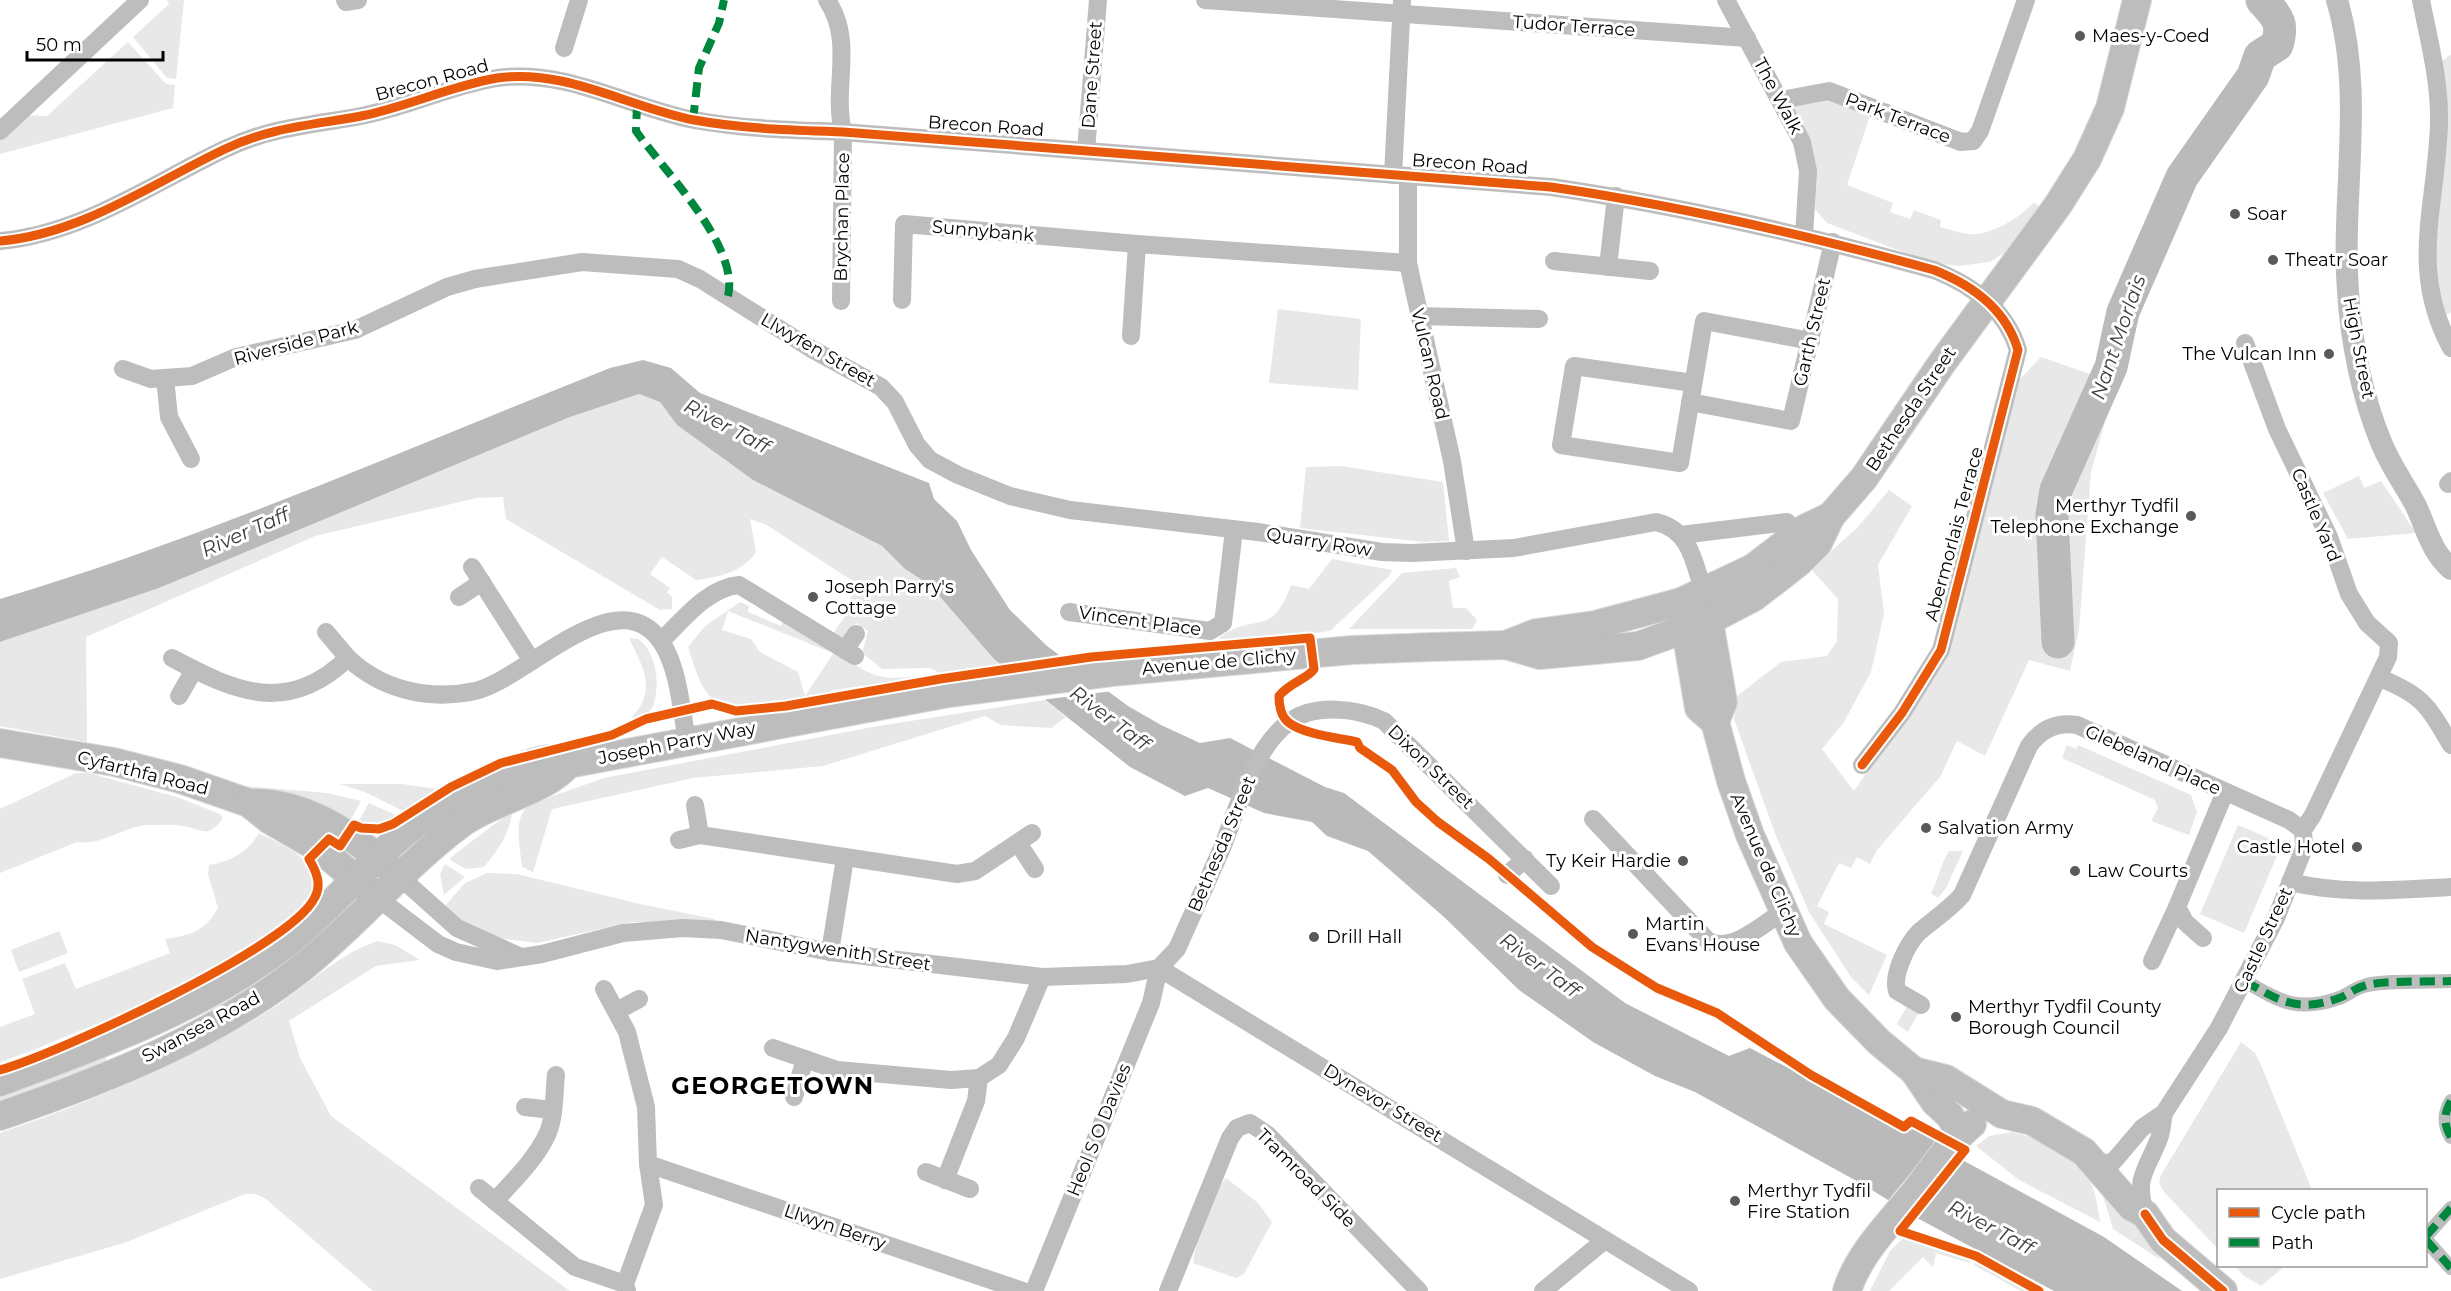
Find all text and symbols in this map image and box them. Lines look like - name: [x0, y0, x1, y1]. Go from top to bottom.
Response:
- street label: Tudor Terrace: [1512, 11, 1636, 41]
- street label: Dane Street: [1077, 21, 1107, 129]
- scale bar: [27, 24, 164, 62]
- place label: Maes-y-Coed: [2092, 25, 2210, 47]
- marker: Maes-y-Coed: [2073, 29, 2087, 43]
- text: 50 m: [36, 34, 82, 56]
- street label: Brecon Road: [373, 54, 491, 106]
- street label: The Walk: [1749, 54, 1807, 138]
- street label: Park Terrace: [1842, 88, 1954, 148]
- street label: Brecon Road: [927, 111, 1045, 141]
- street label: Brecon Road: [1411, 149, 1529, 179]
- street label: Brychan Place: [830, 152, 854, 282]
- place label: Soar: [2247, 203, 2287, 225]
- marker: Soar: [2228, 207, 2242, 221]
- street label: Sunnybank: [931, 216, 1035, 246]
- place label: Theatr Soar: [2285, 249, 2388, 271]
- marker: Theatr Soar: [2266, 253, 2280, 267]
- water label: Nant Morlais: [2085, 271, 2151, 403]
- street label: Garth Street: [1789, 276, 1835, 388]
- street label: High Street: [2338, 295, 2380, 401]
- street label: Vulcan Road: [1406, 306, 1454, 422]
- street label: Llwyfen Street: [757, 308, 879, 392]
- street label: Riverside Park: [231, 316, 361, 370]
- street label: Bethesda Street: [1861, 343, 1961, 475]
- place label: The Vulcan Inn: [2183, 343, 2317, 365]
- marker: The Vulcan Inn: [2322, 347, 2336, 361]
- water label: River Taff: [680, 394, 777, 460]
- street label: Abermorlais Terrace: [1920, 444, 1988, 624]
- street label: Castle Yard: [2286, 465, 2346, 565]
- place label: Merthyr Tydfil Telephone Exchange: [1990, 495, 2179, 538]
- water label: River Taff: [198, 501, 295, 562]
- marker: Merthyr Tydfil Telephone Exchange: [2184, 509, 2198, 523]
- street label: Quarry Row: [1265, 523, 1373, 561]
- place label: Joseph Parry's Cottage: [824, 576, 954, 619]
- marker: Joseph Parry's Cottage: [806, 590, 820, 604]
- street label: Vincent Place: [1077, 602, 1203, 641]
- street label: Avenue de Clichy: [1141, 644, 1297, 680]
- water label: River Taff: [1066, 680, 1157, 758]
- street label: Joseph Parry Way: [595, 717, 758, 769]
- street label: Dixon Street: [1383, 720, 1479, 814]
- street label: Glebeland Place: [2082, 720, 2224, 800]
- street label: Cyfarthfa Road: [75, 746, 211, 800]
- street label: Bethesda Street: [1183, 773, 1261, 915]
- street label: Avenue de Clichy: [1726, 790, 1806, 941]
- place label: Salvation Army: [1938, 817, 2074, 839]
- marker: Salvation Army: [1919, 821, 1933, 835]
- place label: Castle Hotel: [2237, 836, 2345, 858]
- marker: Castle Hotel: [2350, 840, 2364, 854]
- place label: Ty Keir Hardie: [1546, 850, 1671, 872]
- marker: Ty Keir Hardie: [1676, 854, 1690, 868]
- place label: Law Courts: [2087, 860, 2188, 882]
- marker: Law Courts: [2068, 864, 2082, 878]
- street label: Castle Street: [2229, 884, 2297, 996]
- place label: Martin Evans House: [1645, 913, 1760, 956]
- street label: Nantygwenith Street: [744, 924, 932, 976]
- place label: Drill Hall: [1326, 926, 1402, 948]
- water label: River Taff: [1496, 927, 1587, 1005]
- marker: Martin Evans House: [1626, 927, 1640, 941]
- marker: Drill Hall: [1307, 930, 1321, 944]
- street label: Swansea Road: [138, 987, 264, 1067]
- place label: Merthyr Tydfil County Borough Council: [1968, 996, 2161, 1039]
- marker: Merthyr Tydfil County Borough Council: [1949, 1010, 1963, 1024]
- street label: Dynevor Street: [1320, 1059, 1446, 1147]
- street label: Heol S O Davies: [1062, 1060, 1136, 1200]
- district label: GEORGETOWN: [671, 1071, 875, 1100]
- street label: Tramroad Side: [1252, 1124, 1360, 1232]
- place label: Merthyr Tydfil Fire Station: [1747, 1180, 1871, 1223]
- legend: [2217, 1189, 2427, 1267]
- marker: Merthyr Tydfil Fire Station: [1728, 1194, 1742, 1208]
- water label: River Taff: [1944, 1195, 2041, 1261]
- street label: Llwyn Berry: [781, 1199, 889, 1255]
- text: Cycle path: [2271, 1202, 2366, 1224]
- text: Path: [2271, 1232, 2314, 1254]

